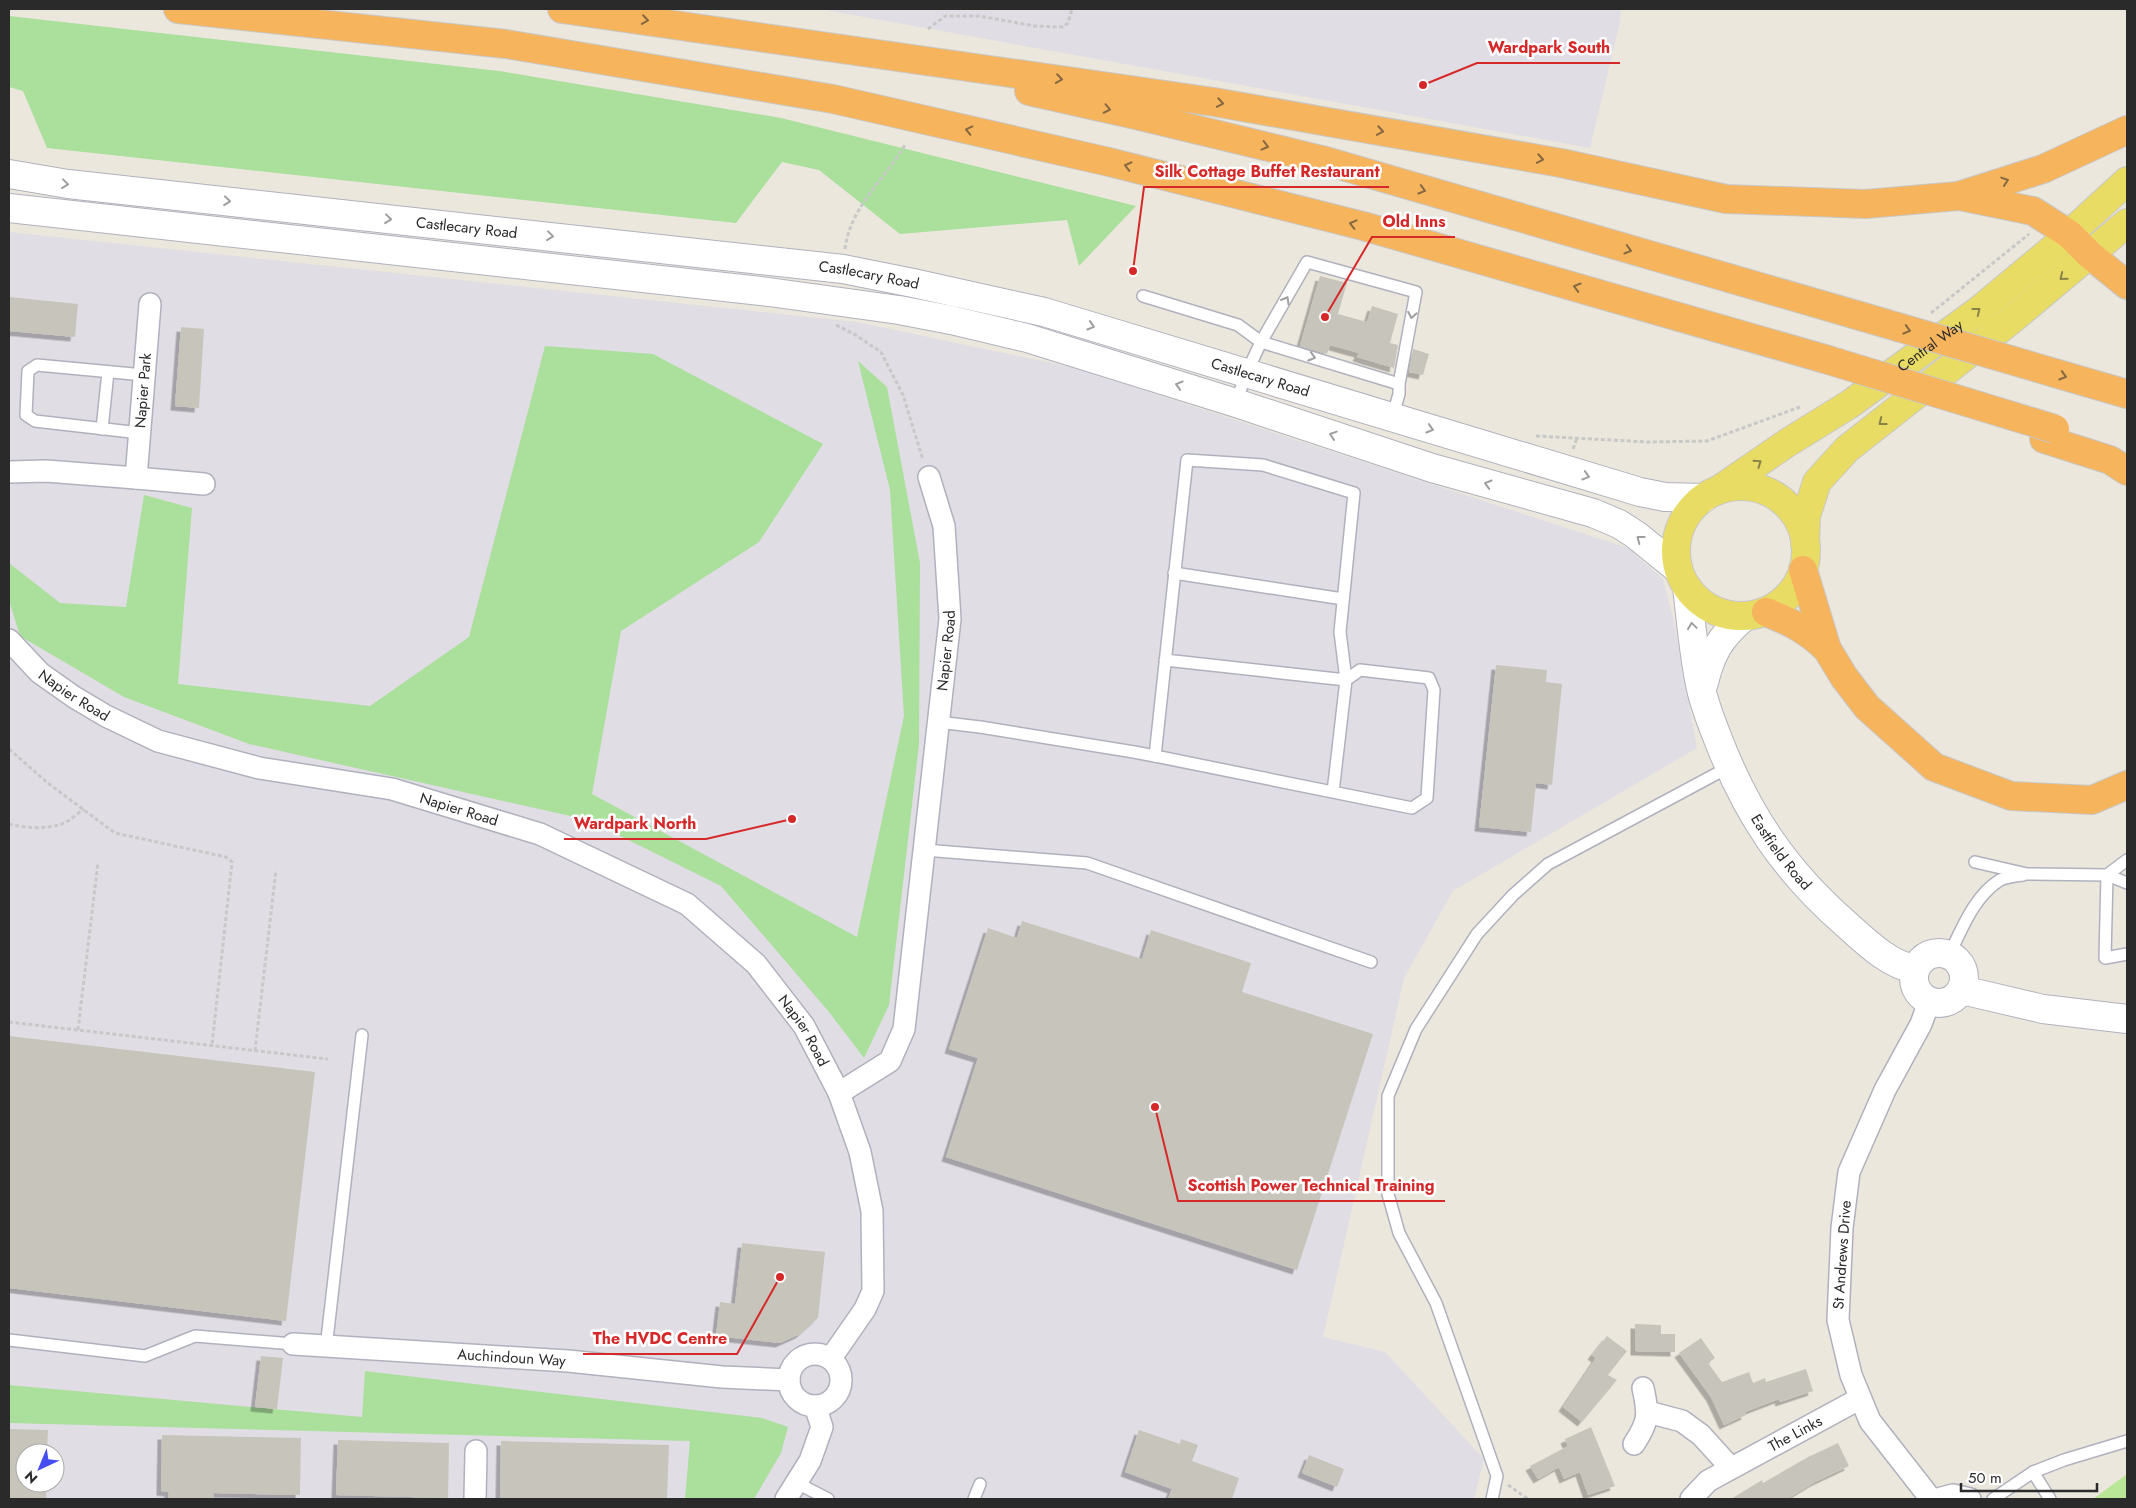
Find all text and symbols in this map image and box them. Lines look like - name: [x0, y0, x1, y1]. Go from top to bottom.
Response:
- one-way arrow: [641, 14, 649, 25]
- callout: Wardpark South: [1477, 32, 1620, 63]
- text: Wardpark South: [1488, 36, 1610, 59]
- one-way arrow: [1056, 73, 1064, 84]
- one-way arrow: [1216, 97, 1224, 107]
- one-way arrow: [1103, 103, 1112, 113]
- one-way arrow: [965, 125, 974, 136]
- one-way arrow: [1376, 126, 1384, 136]
- one-way arrow: [1261, 141, 1269, 151]
- one-way arrow: [1536, 154, 1544, 164]
- callout: Silk Cottage Buffet Restaurant: [1144, 156, 1389, 187]
- text: Silk Cottage Buffet Restaurant: [1154, 160, 1380, 183]
- one-way arrow: [1123, 161, 1132, 172]
- one-way arrow: [2000, 176, 2008, 186]
- one-way arrow: [61, 178, 69, 189]
- one-way arrow: [1417, 184, 1425, 194]
- one-way arrow: [223, 195, 231, 206]
- callout: Old Inns: [1372, 206, 1455, 237]
- text: Old Inns: [1383, 210, 1445, 233]
- street label: Castlecary Road: [415, 211, 519, 244]
- one-way arrow: [385, 213, 393, 224]
- one-way arrow: [1349, 219, 1357, 229]
- one-way arrow: [546, 230, 554, 241]
- one-way arrow: [1624, 244, 1632, 254]
- street label: Castlecary Road: [818, 255, 921, 295]
- one-way arrow: [2060, 271, 2069, 279]
- one-way arrow: [1572, 282, 1581, 293]
- one-way arrow: [1279, 296, 1289, 305]
- one-way arrow: [1971, 308, 1980, 316]
- one-way arrow: [1407, 310, 1417, 319]
- street label: Central Way: [1893, 314, 1968, 377]
- one-way arrow: [1086, 321, 1094, 331]
- one-way arrow: [1903, 324, 1911, 335]
- street label: Napier Park: [129, 352, 157, 429]
- street label: Castlecary Road: [1208, 352, 1312, 403]
- one-way arrow: [1307, 352, 1315, 362]
- one-way arrow: [2058, 370, 2067, 380]
- one-way arrow: [1175, 381, 1183, 391]
- one-way arrow: [1878, 416, 1887, 425]
- one-way arrow: [1426, 424, 1434, 434]
- one-way arrow: [1330, 431, 1338, 441]
- one-way arrow: [1752, 460, 1761, 469]
- one-way arrow: [1581, 471, 1590, 481]
- one-way arrow: [1485, 480, 1493, 490]
- one-way arrow: [1637, 536, 1646, 544]
- street label: Napier Road: [931, 609, 961, 692]
- one-way arrow: [1687, 622, 1698, 630]
- street label: Napier Road: [34, 664, 114, 727]
- street label: Napier Road: [417, 787, 501, 832]
- callout: Wardpark North: [564, 808, 706, 839]
- street label: Eastfield Road: [1745, 810, 1817, 895]
- text: Wardpark North: [574, 812, 696, 835]
- street label: Napier Road: [773, 990, 834, 1070]
- callout: Scottish Power Technical Training: [1178, 1170, 1445, 1201]
- text: Scottish Power Technical Training: [1187, 1174, 1435, 1197]
- street label: St Andrews Drive: [1827, 1200, 1857, 1310]
- callout: The HVDC Centre: [583, 1323, 737, 1354]
- text: The HVDC Centre: [593, 1327, 727, 1350]
- street label: Auchindoun Way: [457, 1343, 567, 1372]
- street label: The Links: [1764, 1410, 1826, 1457]
- north arrow: [15, 1443, 65, 1493]
- scale bar: [1961, 1460, 2097, 1492]
- text: N: [20, 1466, 42, 1488]
- text: 50 m: [1968, 1467, 2002, 1489]

